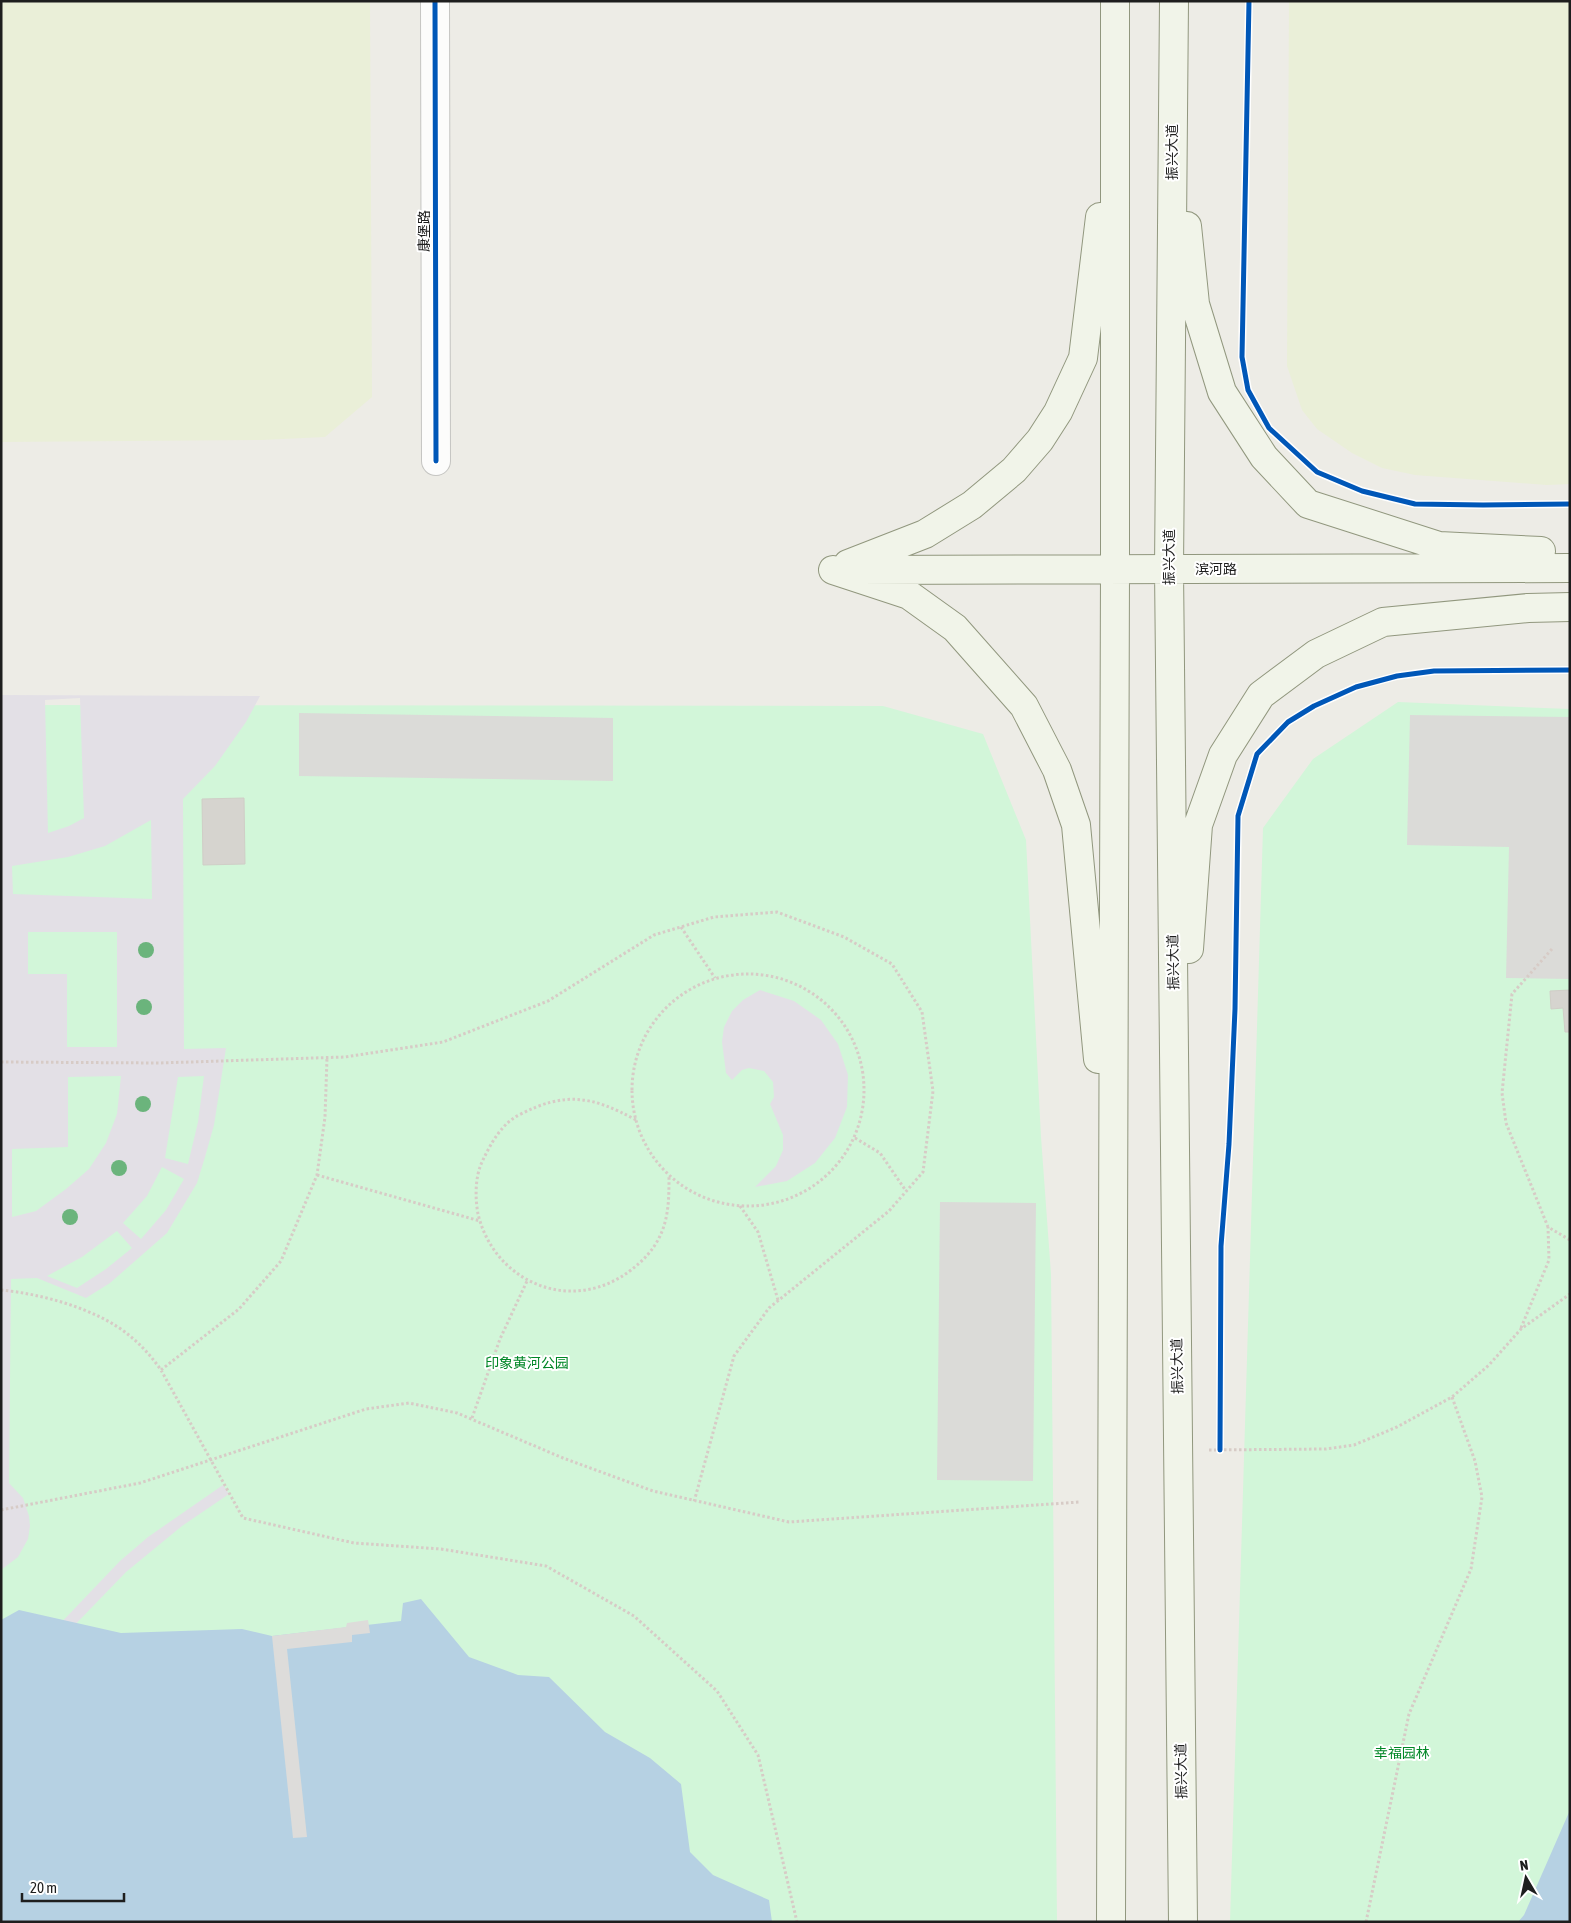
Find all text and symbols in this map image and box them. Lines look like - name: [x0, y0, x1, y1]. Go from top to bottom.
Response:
- street label: 振兴大道: [1164, 124, 1180, 180]
- street label: 康堡路: [416, 210, 432, 252]
- street label: 振兴大道: [1161, 529, 1177, 585]
- street label: 滨河路: [1195, 561, 1237, 577]
- street label: 振兴大道: [1165, 934, 1181, 990]
- street label: 振兴大道: [1169, 1338, 1185, 1394]
- park label: 印象黄河公园: [485, 1355, 569, 1371]
- street label: 振兴大道: [1173, 1743, 1189, 1799]
- park label: 幸福园林: [1374, 1745, 1430, 1761]
- north arrow: [1501, 1853, 1551, 1903]
- text: N: [1519, 1857, 1529, 1874]
- scale bar: [22, 1870, 125, 1902]
- text: 20 m: [30, 1879, 57, 1896]

